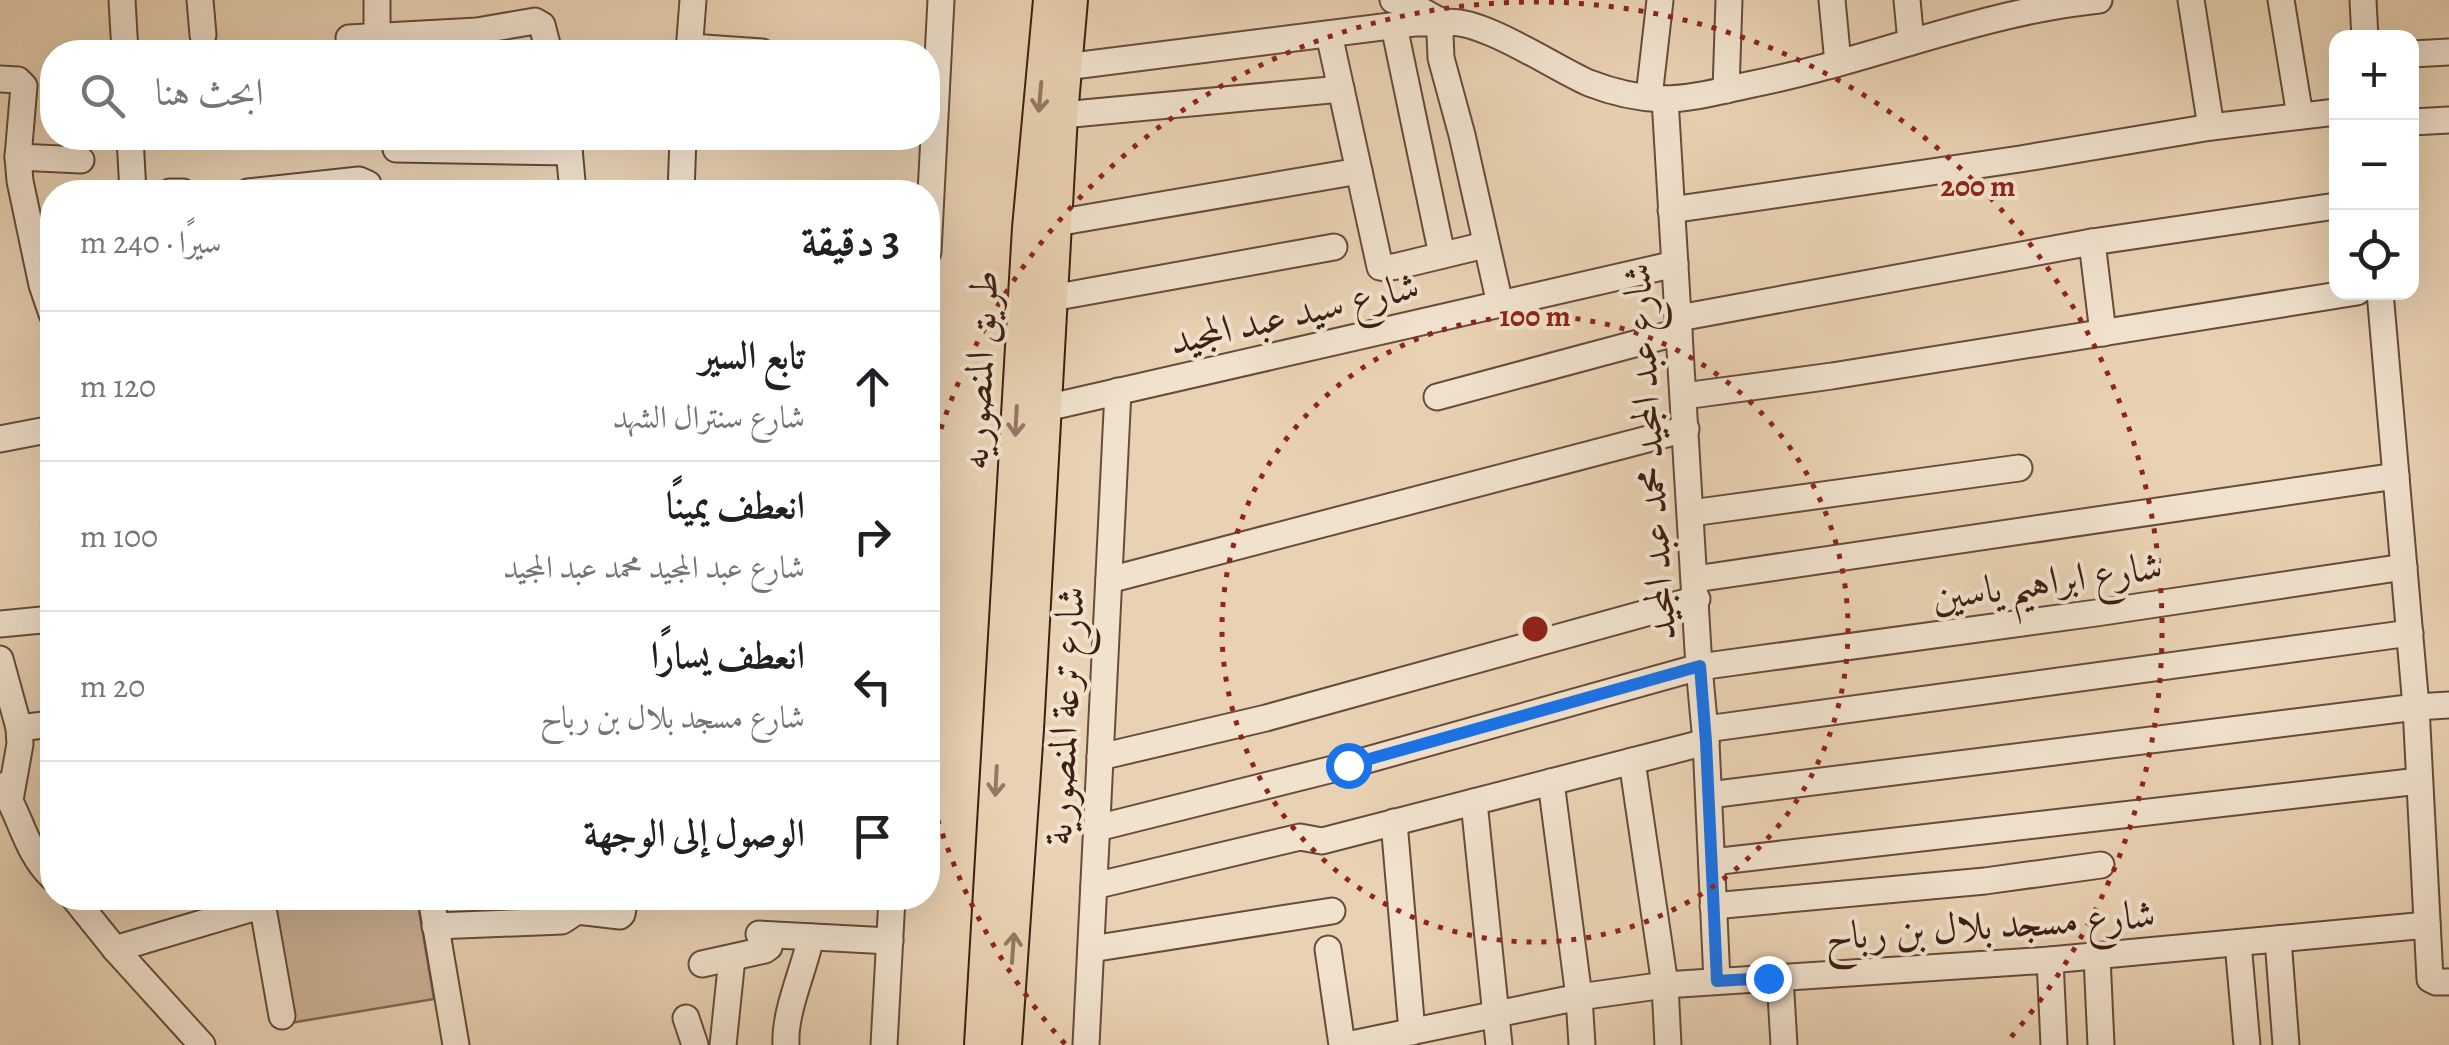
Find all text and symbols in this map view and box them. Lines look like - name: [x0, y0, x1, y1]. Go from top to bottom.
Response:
- map controls: [2329, 30, 2419, 300]
- button: +: [2329, 30, 2419, 120]
- search box: [40, 40, 940, 150]
- text: ابحث هنا: [155, 66, 264, 118]
- icon: search: [75, 68, 130, 123]
- one-way arrow: [1030, 80, 1049, 113]
- button: −: [2329, 120, 2419, 210]
- text: 200 m: [1940, 166, 2016, 206]
- button: locate: [2329, 210, 2419, 300]
- text: 3 دقيقة: [801, 212, 900, 269]
- text: سيرًا · 240 m: [80, 220, 221, 264]
- street label: شارع سيد عبد المجيد: [1164, 258, 1426, 374]
- street label: شارع عبد المجيد محمد عبد المجيد: [1608, 261, 1696, 642]
- street label: طريق المنصوريه: [946, 269, 1012, 471]
- text: 100 m: [1499, 296, 1571, 336]
- text: تابع السير: [699, 329, 805, 381]
- icon: ahead: [845, 359, 900, 414]
- text: 120 m: [80, 364, 156, 408]
- text: شارع سنترال الشهد: [612, 395, 805, 439]
- one-way arrow: [1006, 405, 1025, 437]
- text: انعطف يمينًا: [666, 479, 805, 531]
- icon: right: [845, 509, 900, 564]
- text: 100 m: [80, 514, 158, 558]
- street label: شارع ابراهيم ياسين: [1928, 538, 2167, 636]
- text: شارع عبد المجيد محمد عبد المجيد: [503, 545, 805, 589]
- street label: شارع ترعة المنصورية: [1030, 585, 1104, 847]
- centre of rings: [1517, 611, 1553, 647]
- text: انعطف يسارًا: [651, 629, 805, 681]
- icon: left: [845, 659, 900, 714]
- text: 20 m: [80, 664, 145, 708]
- text: شارع مسجد بلال بن رباح: [540, 695, 805, 739]
- route start: [1326, 743, 1372, 789]
- one-way arrow: [986, 764, 1005, 796]
- text: الوصول إلى الوجهة: [584, 807, 805, 859]
- icon: arrive: [845, 809, 900, 864]
- street label: شارع مسجد بلال بن رباح: [1823, 886, 2158, 972]
- one-way arrow: [1003, 932, 1022, 964]
- route end: [1746, 956, 1792, 1002]

